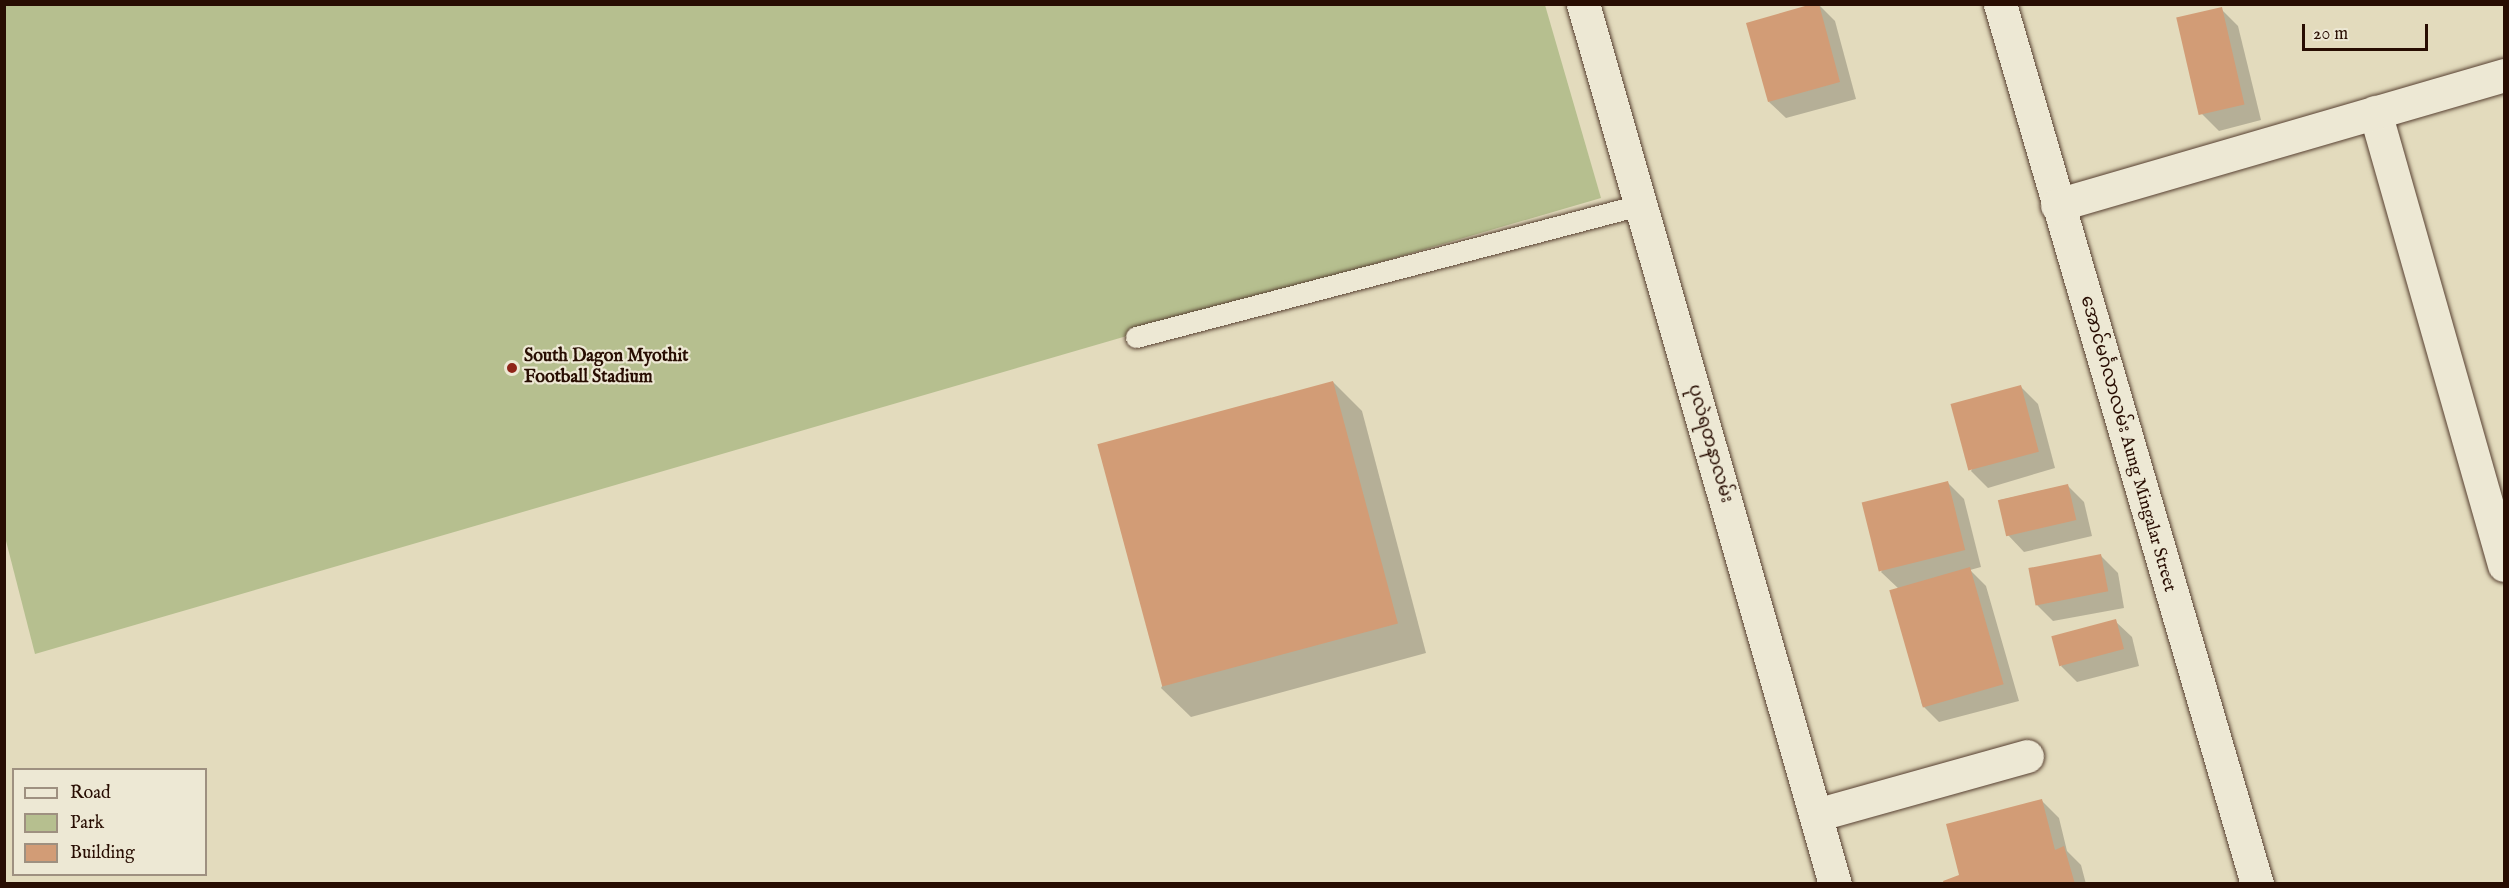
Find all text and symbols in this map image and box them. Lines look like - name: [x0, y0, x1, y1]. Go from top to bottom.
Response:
- scale bar: [2305, 12, 2431, 50]
- text: 20 m: [2313, 23, 2348, 46]
- street label: အောင်မင်္ဂလာလမ်း Aung Mingalar Street: [2074, 293, 2180, 595]
- place label: South Dagon Myothit Football Stadium: [524, 347, 688, 389]
- marker: South Dagon Myothit Football Stadium: [505, 361, 519, 375]
- street label: ပုလဲရတနာလမ်း: [1682, 382, 1736, 506]
- legend: [12, 768, 207, 876]
- text: Road: [70, 782, 111, 805]
- text: Park: [70, 812, 104, 835]
- text: Building: [70, 842, 135, 865]

